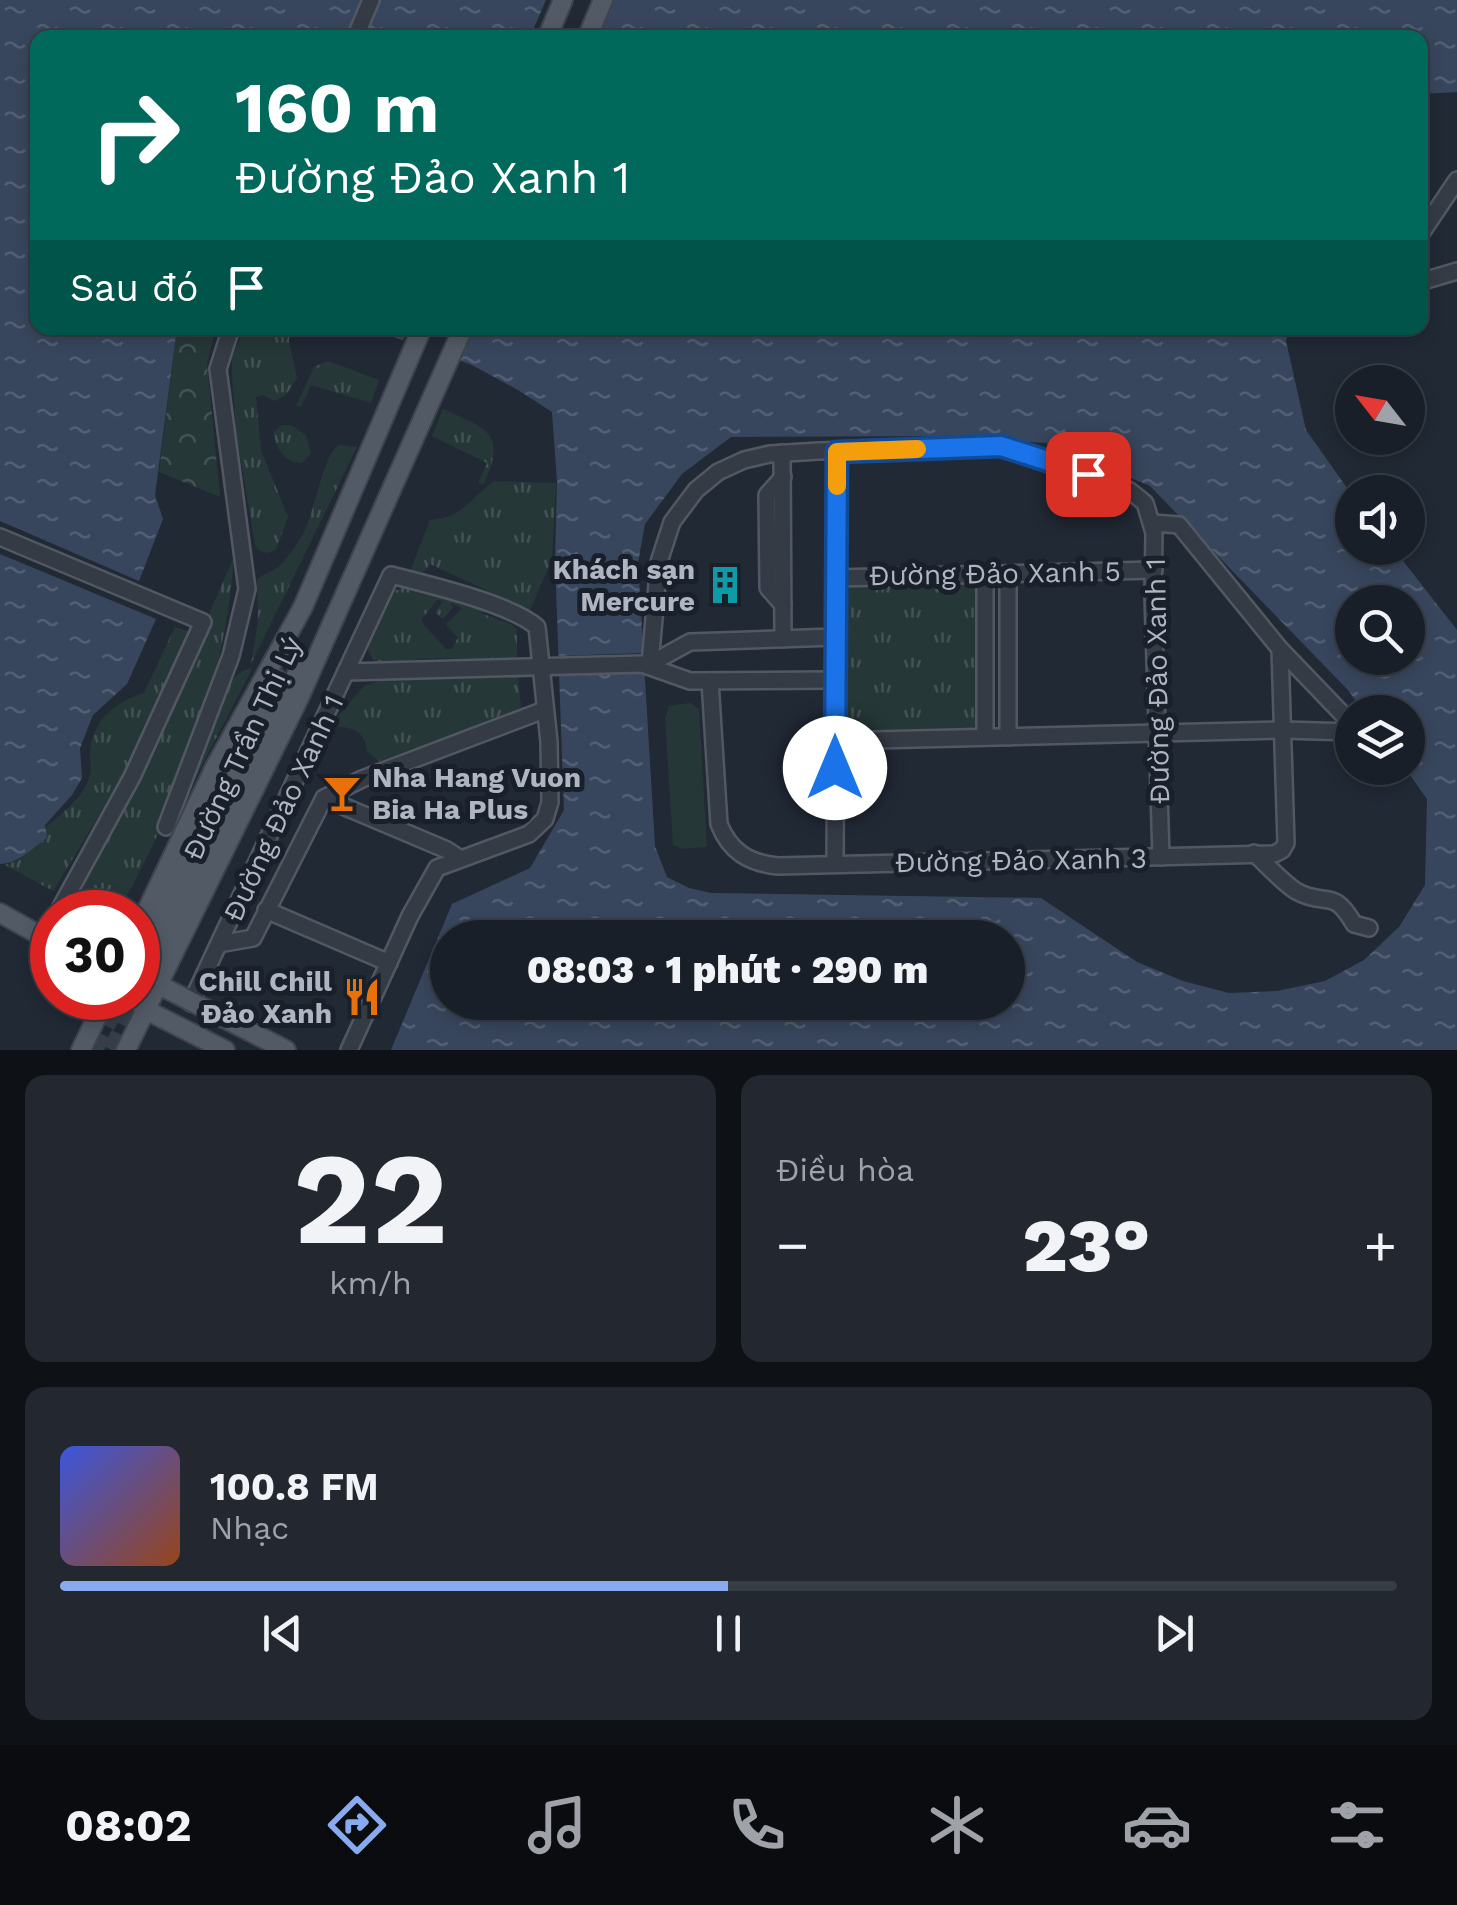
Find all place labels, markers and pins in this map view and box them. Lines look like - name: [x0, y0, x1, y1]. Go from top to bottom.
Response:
- pin: [1046, 432, 1131, 517]
- place label: Khách sạn Mercure: [552, 553, 695, 618]
- building icon: Khách sạn Mercure: [704, 564, 746, 606]
- place label: Nha Hang Vuon Bia Ha Plus: [372, 761, 581, 826]
- bar icon: Nha Hang Vuon Bia Ha Plus: [321, 772, 363, 814]
- place label: Chill Chill Đảo Xanh: [199, 965, 333, 1030]
- restaurant icon: Chill Chill Đảo Xanh: [341, 976, 383, 1018]

